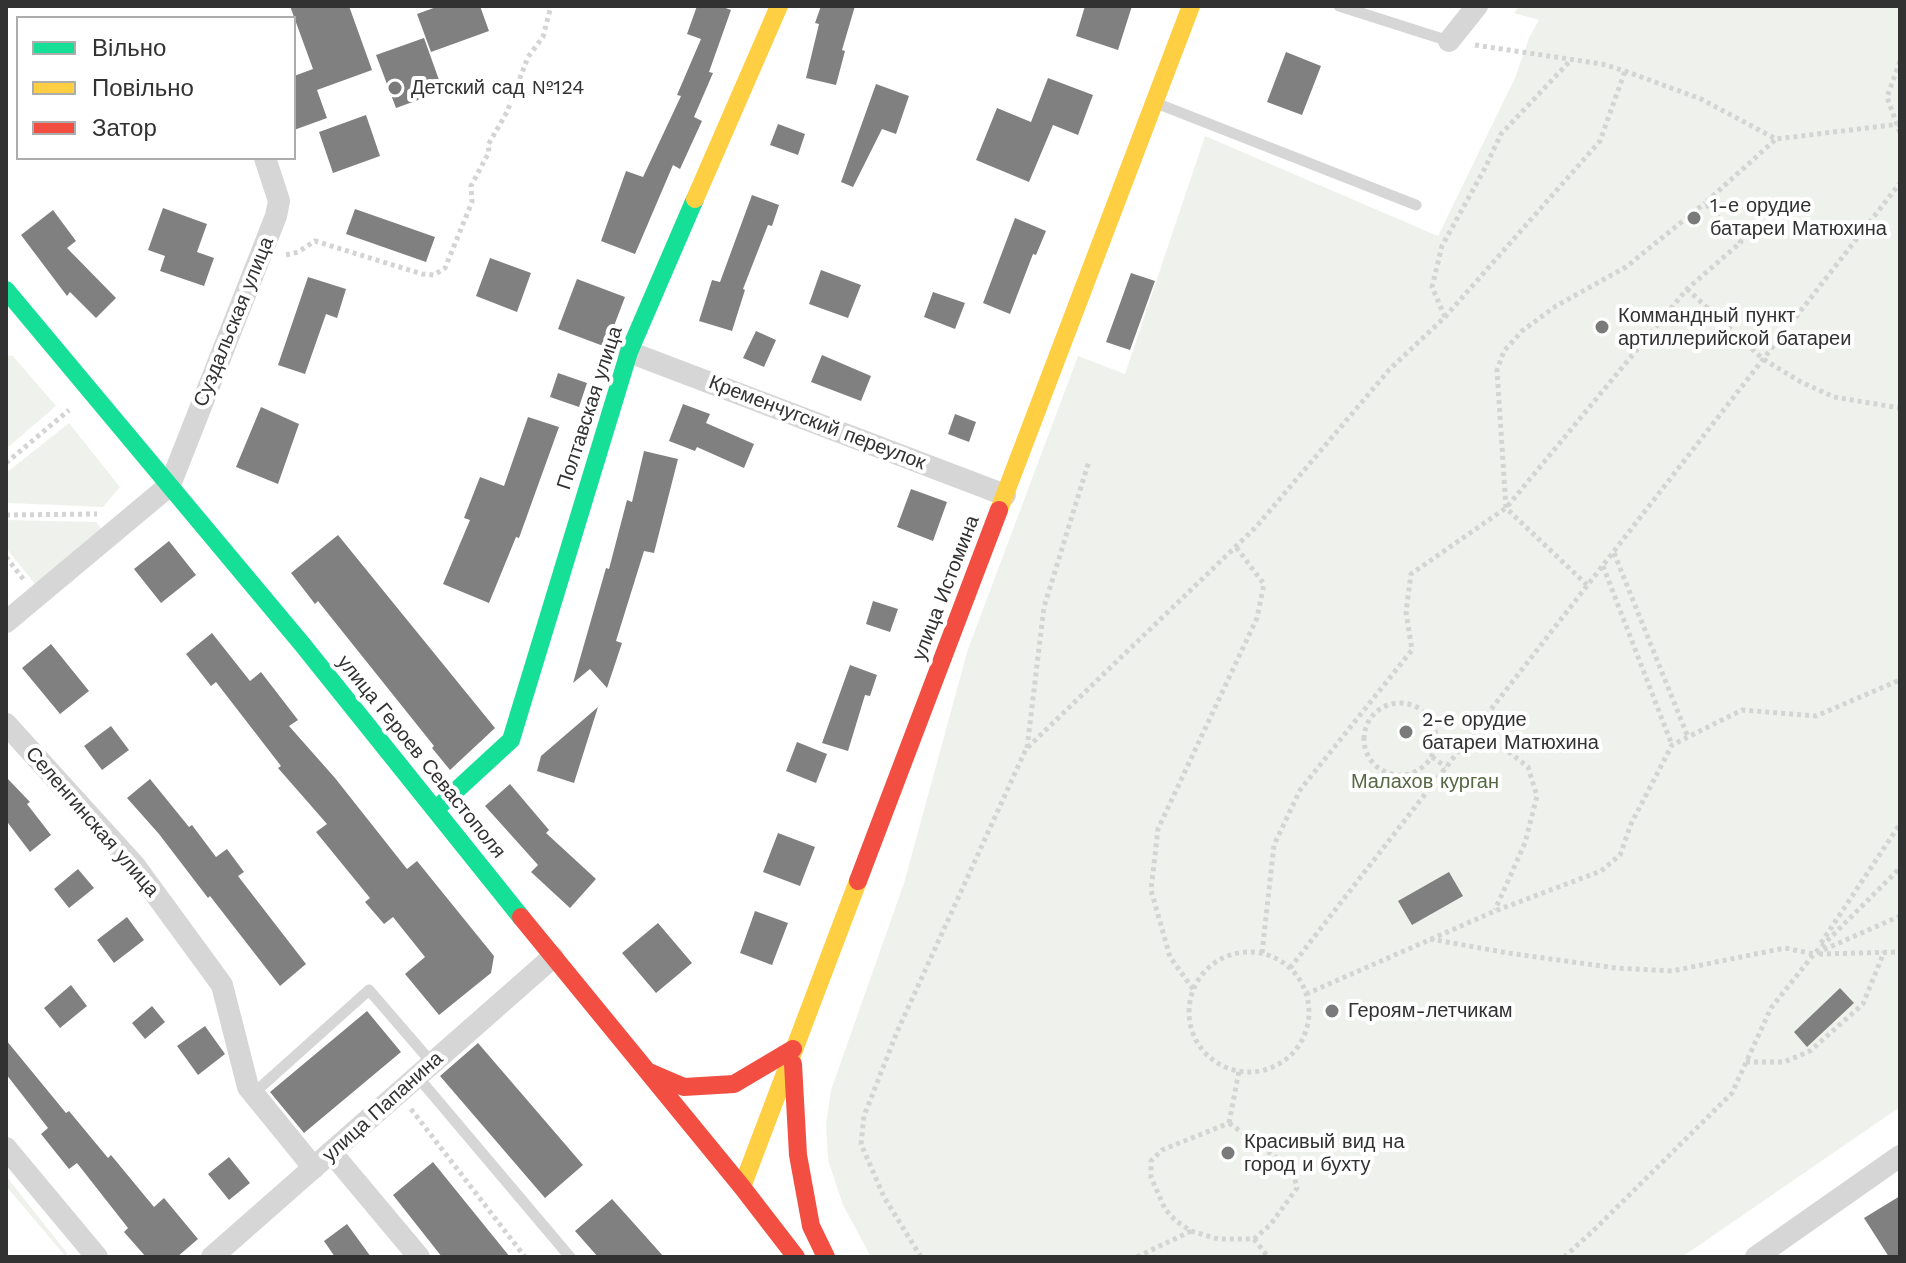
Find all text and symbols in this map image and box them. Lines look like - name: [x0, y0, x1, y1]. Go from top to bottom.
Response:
- legend: [16, 16, 296, 160]
- text: Вільно: [92, 34, 166, 62]
- text: Повільно: [92, 74, 194, 102]
- place label: Детский сад №124: [411, 76, 584, 100]
- marker: Детский сад №124: [386, 79, 404, 97]
- text: Затор: [92, 114, 157, 142]
- place label: 1-е орудие батареи Матюхина: [1710, 194, 1887, 241]
- marker: 1-е орудие батареи Матюхина: [1685, 209, 1703, 227]
- street label: Суздальская улица: [189, 234, 279, 410]
- place label: Коммандный пункт артиллерийской батареи: [1618, 304, 1851, 351]
- marker: Коммандный пункт артиллерийской батареи: [1593, 318, 1611, 336]
- street label: Полтавская улица: [552, 323, 628, 493]
- street label: Кременчугский переулок: [705, 371, 929, 475]
- street label: улица Истомина: [907, 512, 985, 664]
- street label: улица Героев Севастополя: [332, 651, 510, 863]
- place label: 2-е орудие батареи Матюхина: [1422, 708, 1599, 755]
- marker: 2-е орудие батареи Матюхина: [1397, 723, 1415, 741]
- street label: Селенгинская улица: [20, 742, 164, 902]
- park label: Малахов курган: [1351, 770, 1499, 794]
- place label: Героям-летчикам: [1348, 999, 1513, 1023]
- marker: Героям-летчикам: [1323, 1002, 1341, 1020]
- street label: улица Папанина: [318, 1047, 448, 1167]
- place label: Красивый вид на город и бухту: [1244, 1130, 1405, 1177]
- marker: Красивый вид на город и бухту: [1219, 1144, 1237, 1162]

